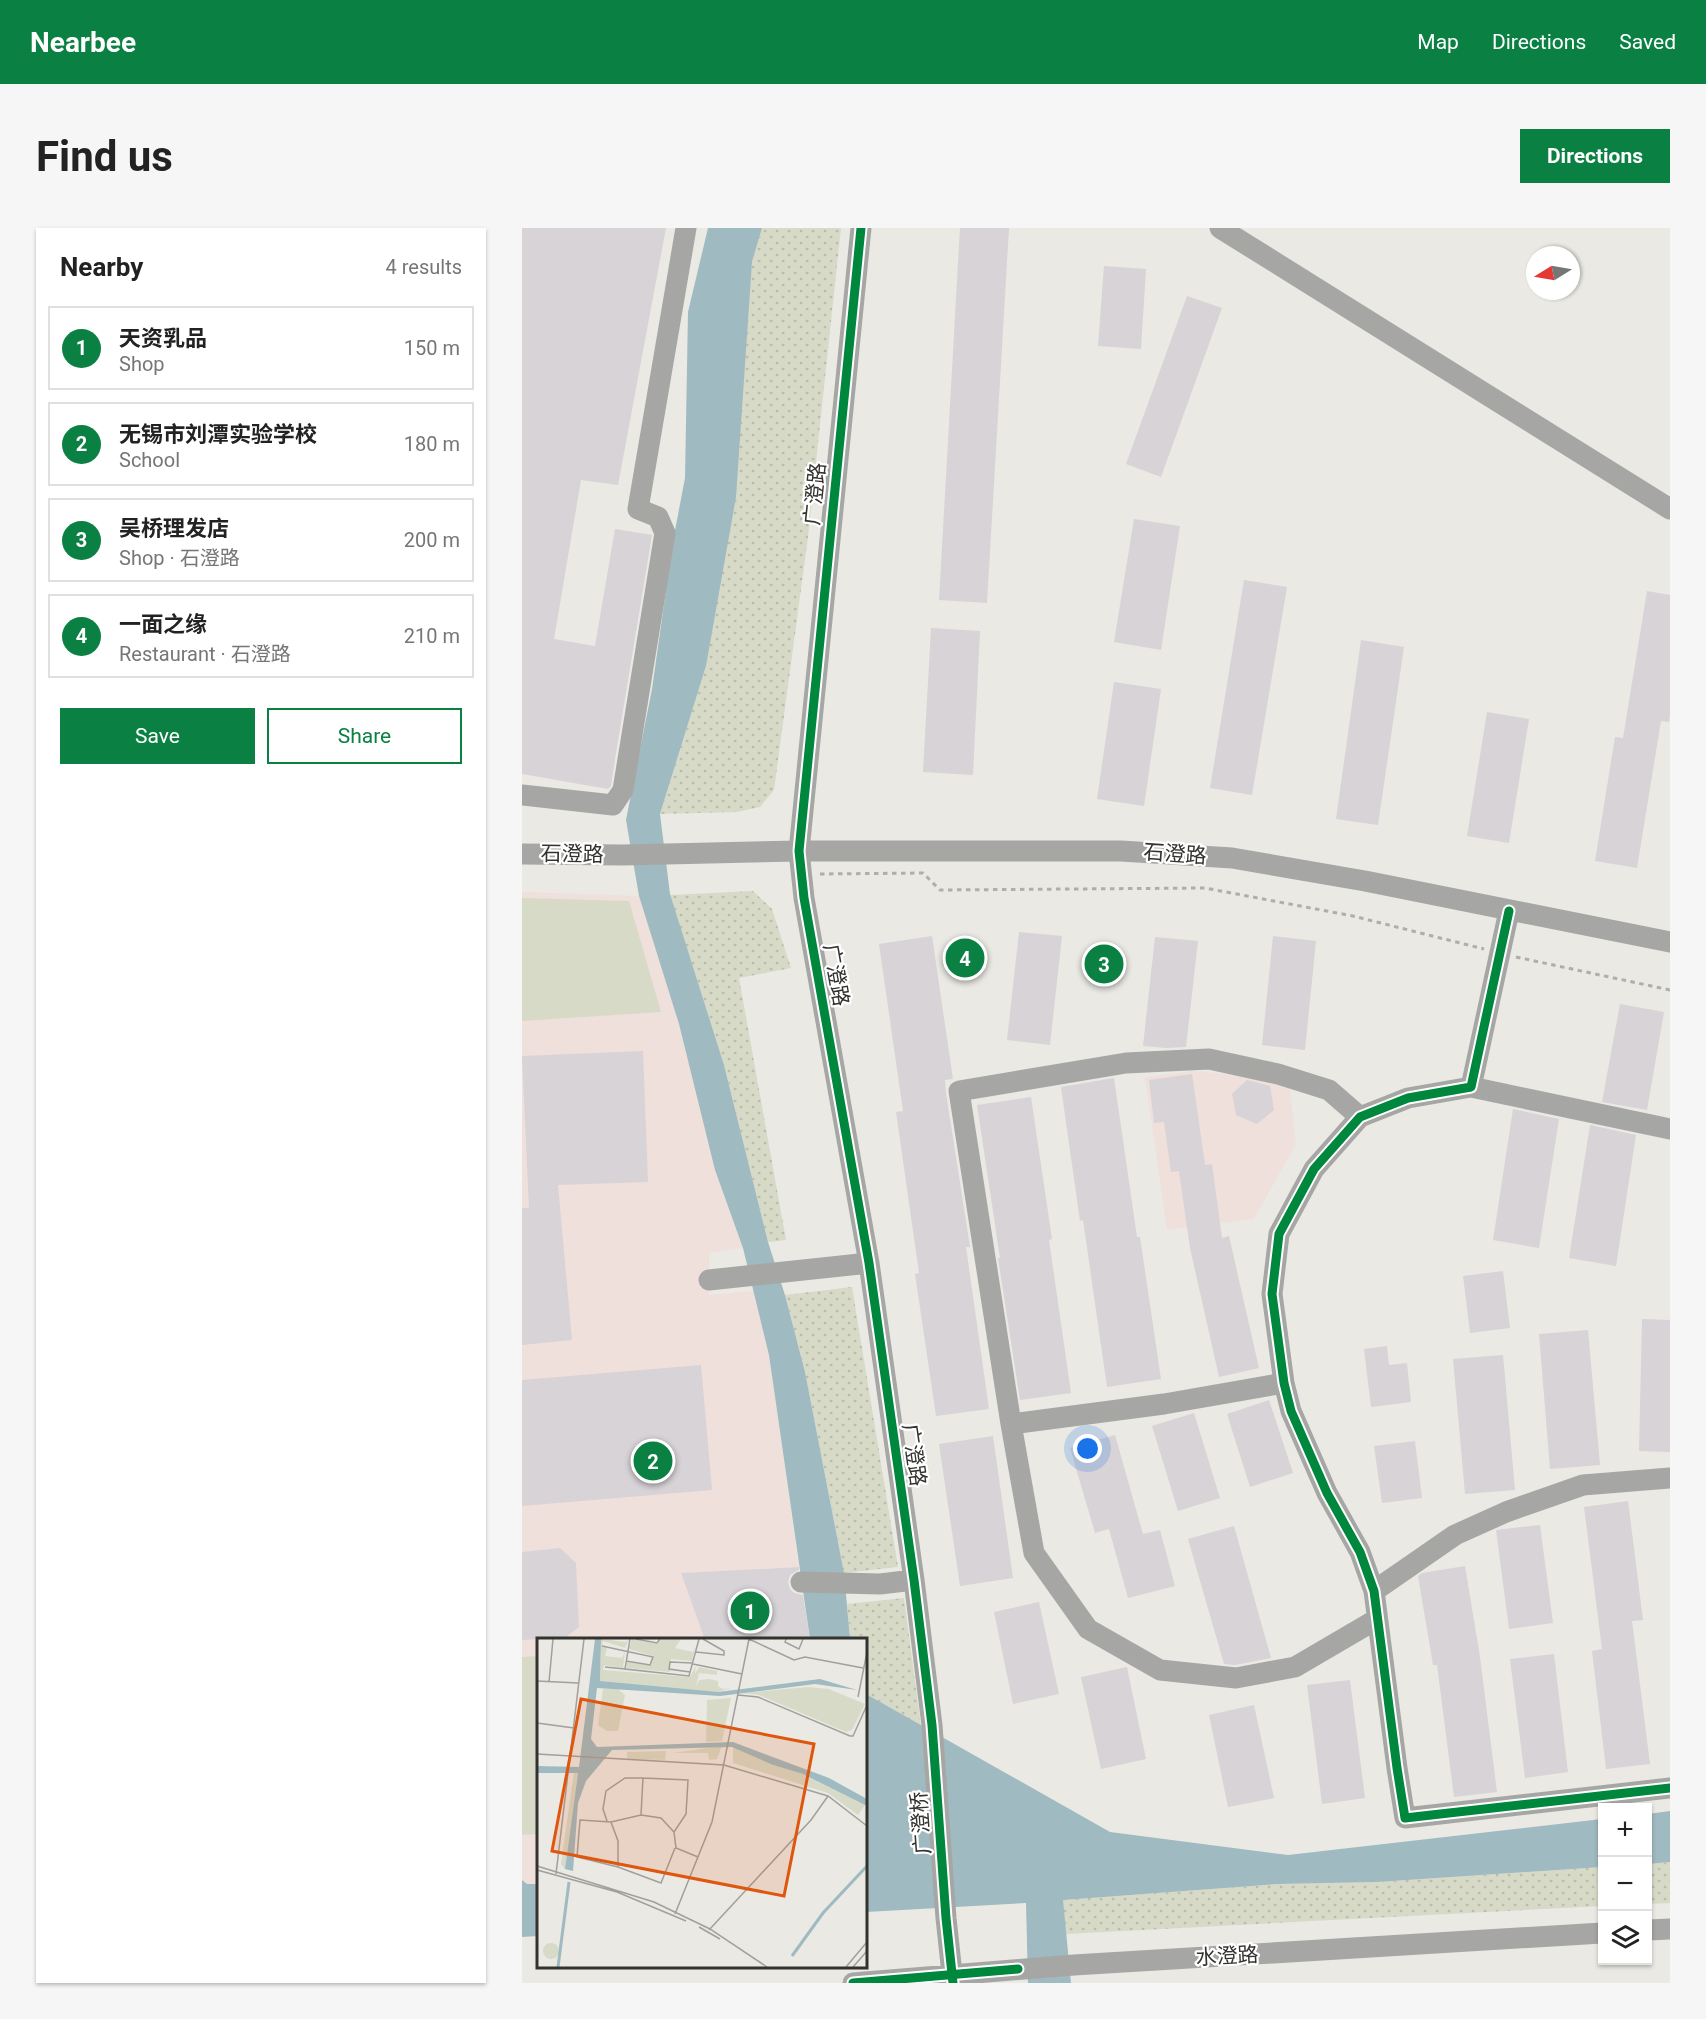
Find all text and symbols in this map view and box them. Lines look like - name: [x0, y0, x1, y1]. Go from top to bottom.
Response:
- text: Nearbee: [30, 26, 136, 59]
- text: Map: [1417, 30, 1459, 54]
- text: Directions: [1492, 30, 1586, 54]
- text: Saved: [1619, 30, 1676, 54]
- button: Directions: [1520, 129, 1670, 183]
- text: Find us: [36, 132, 173, 181]
- north arrow: [1526, 246, 1580, 300]
- text: Nearby: [60, 252, 143, 282]
- text: 4 results: [386, 255, 462, 279]
- text: 天资乳品: [119, 326, 207, 351]
- text: 1: [76, 336, 87, 360]
- text: 150 m: [404, 336, 460, 360]
- text: Shop: [119, 352, 165, 376]
- text: 无锡市刘潭实验学校: [119, 422, 317, 447]
- text: 2: [76, 432, 87, 456]
- text: 180 m: [404, 432, 460, 456]
- text: School: [119, 448, 180, 472]
- street label: 广澄路: [800, 461, 830, 527]
- text: 吴桥理发店: [119, 516, 229, 541]
- text: 3: [76, 528, 87, 552]
- text: 200 m: [404, 528, 460, 552]
- text: Shop · 石澄路: [119, 546, 240, 570]
- text: 一面之缘: [119, 612, 207, 637]
- text: 4: [76, 624, 87, 648]
- text: 210 m: [404, 624, 460, 648]
- text: Restaurant · 石澄路: [119, 642, 291, 666]
- button: Save: [60, 708, 255, 764]
- button: Share: [267, 708, 462, 764]
- street label: 石澄路: [1143, 840, 1207, 868]
- street label: 石澄路: [540, 841, 604, 867]
- pin: 4: [946, 936, 984, 980]
- street label: 广澄路: [819, 942, 853, 1008]
- pin: 3: [1084, 942, 1124, 986]
- street label: 广澄路: [898, 1422, 930, 1488]
- your location: [1073, 1434, 1102, 1463]
- pin: 2: [634, 1438, 672, 1484]
- pin: 1: [730, 1588, 770, 1634]
- inset map: [537, 1638, 867, 1968]
- street label: 广澄桥: [907, 1791, 935, 1855]
- map controls: [1598, 1803, 1652, 1965]
- button: +: [1598, 1803, 1652, 1857]
- button: −: [1598, 1857, 1652, 1911]
- button: layers: [1598, 1911, 1652, 1965]
- street label: 水澄路: [1195, 1942, 1259, 1970]

